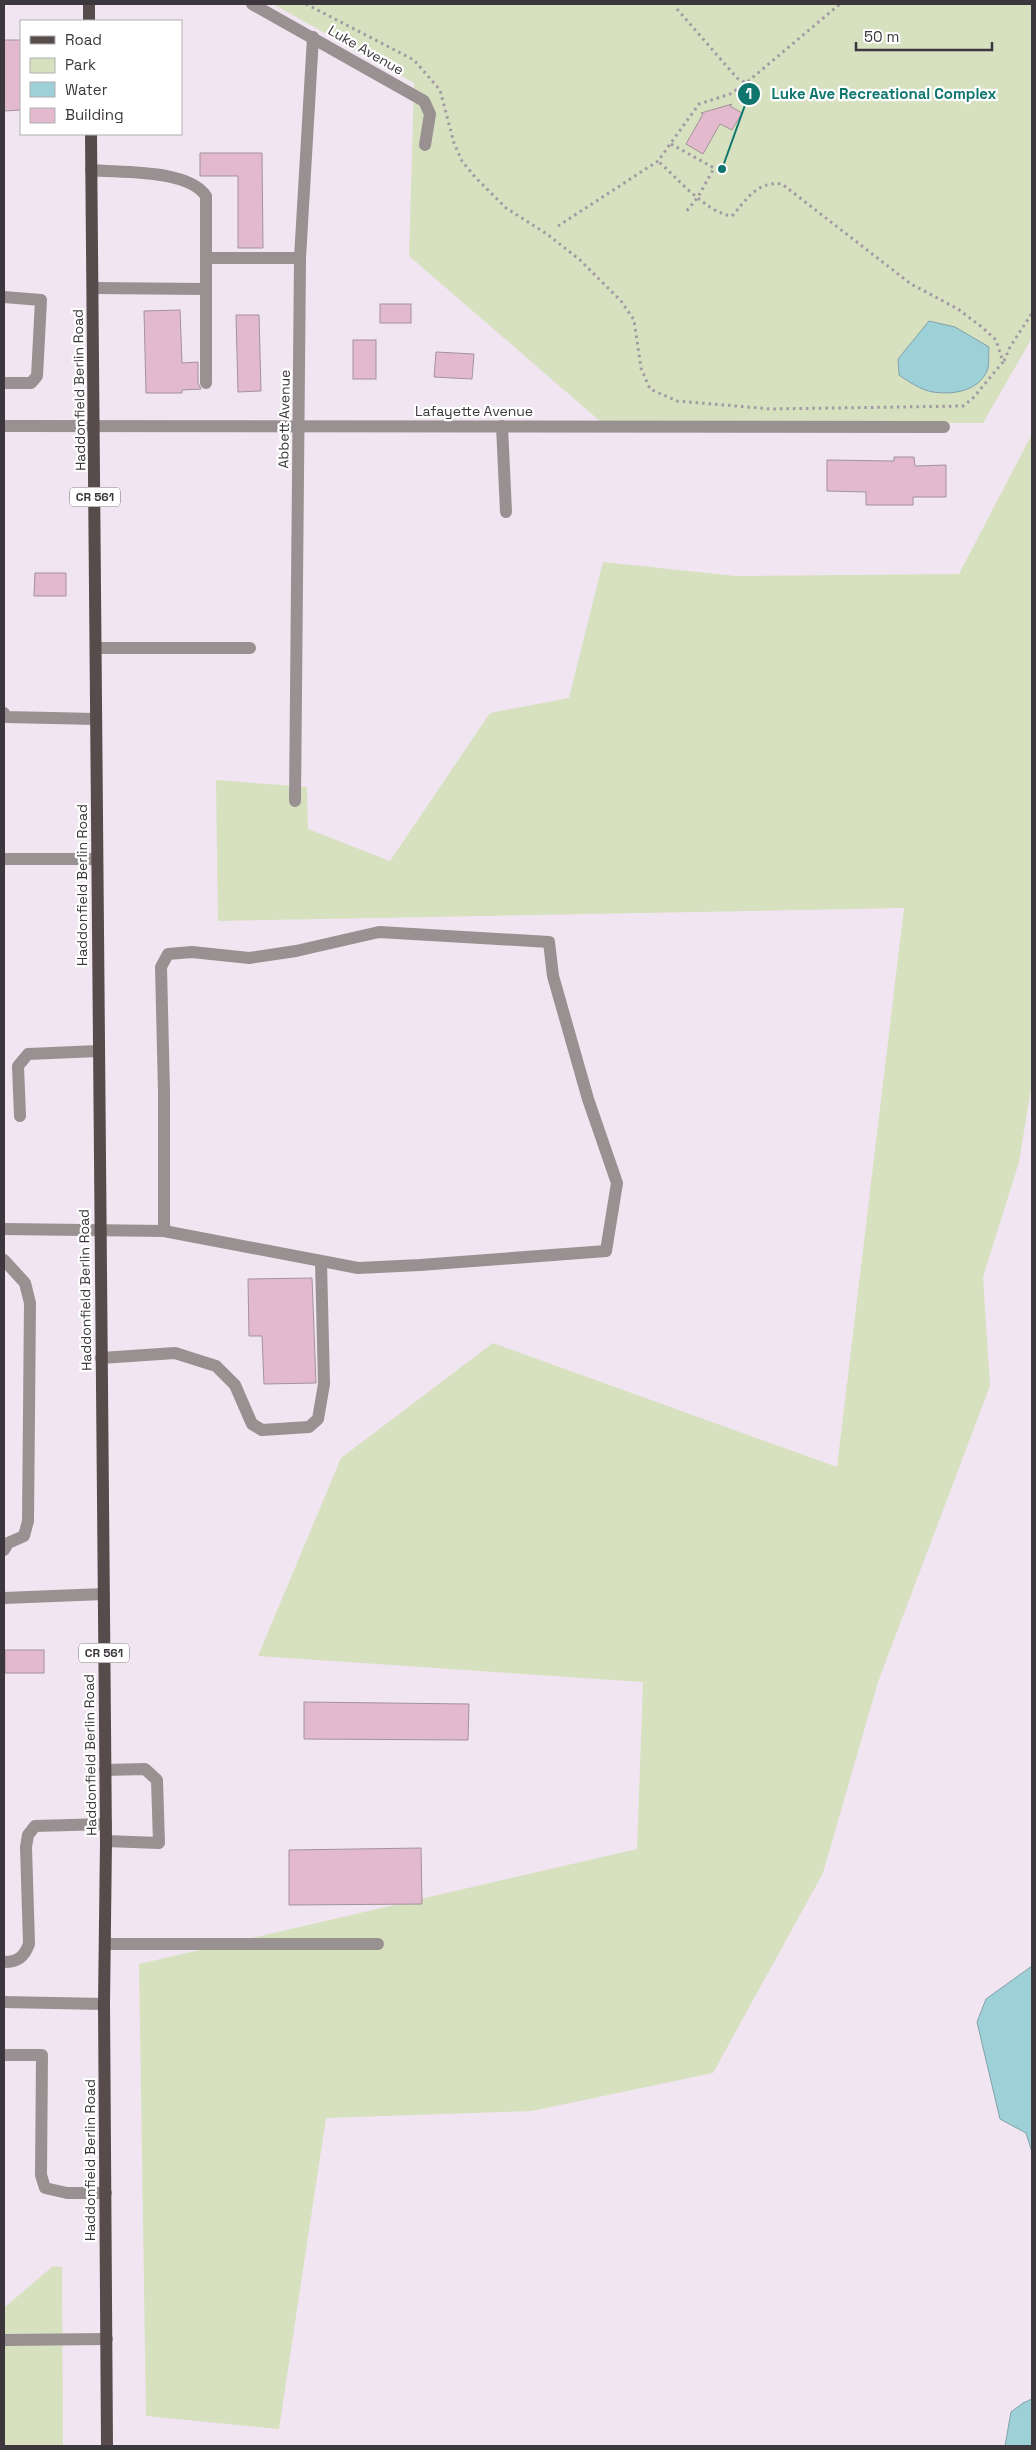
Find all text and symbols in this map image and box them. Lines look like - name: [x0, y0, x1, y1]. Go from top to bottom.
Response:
- legend: [20, 20, 182, 135]
- scale bar: [856, 20, 992, 52]
- street label: Luke Avenue: [325, 21, 407, 79]
- text: 50 m: [864, 27, 899, 46]
- text: Road: [65, 30, 102, 49]
- text: Park: [65, 55, 96, 74]
- callout: Luke Ave Recreational Complex: [736, 79, 1006, 109]
- text: Water: [65, 80, 108, 99]
- text: 1: [746, 84, 752, 103]
- text: Luke Ave Recreational Complex: [772, 84, 997, 103]
- text: Building: [65, 105, 124, 124]
- street label: Haddonfield Berlin Road: [69, 309, 89, 471]
- street label: Abbett Avenue: [274, 369, 294, 469]
- street label: Lafayette Avenue: [415, 402, 533, 420]
- road number: CR 561: [70, 488, 120, 507]
- street label: Haddonfield Berlin Road: [73, 804, 91, 966]
- street label: Haddonfield Berlin Road: [75, 1209, 95, 1371]
- road number: CR 561: [79, 1644, 129, 1662]
- street label: Haddonfield Berlin Road: [80, 1674, 100, 1836]
- street label: Haddonfield Berlin Road: [81, 2079, 99, 2241]

